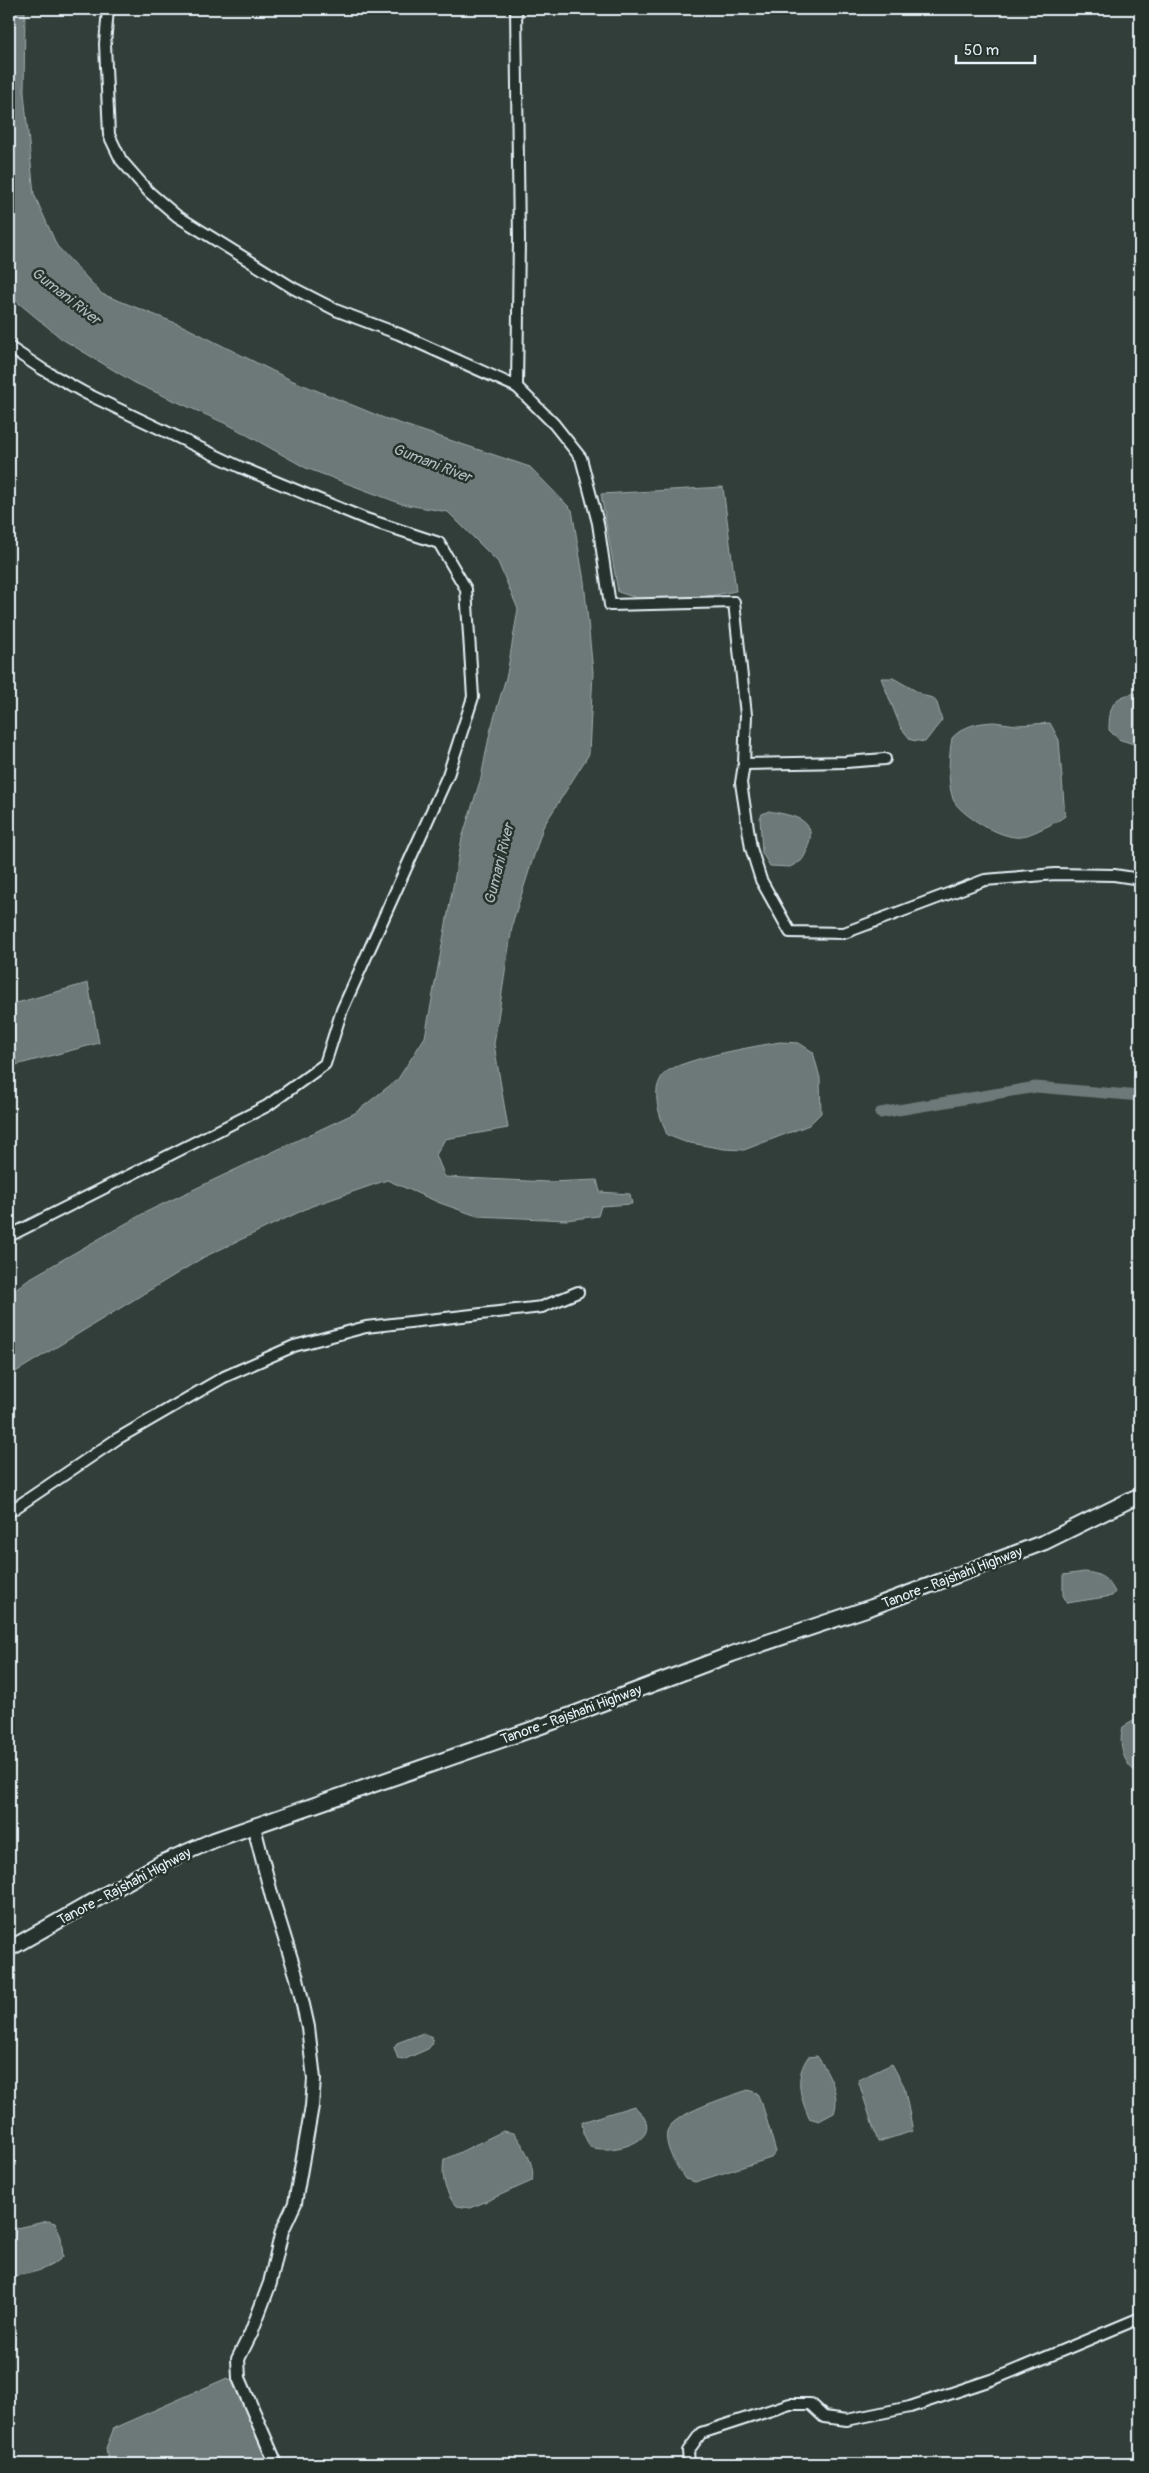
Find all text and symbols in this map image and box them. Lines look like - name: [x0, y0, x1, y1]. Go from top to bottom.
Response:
- scale bar: [956, 32, 1035, 64]
- text: 50 m: [964, 41, 999, 60]
- water label: Gumani River: [27, 263, 105, 330]
- water label: Gumani River: [390, 440, 475, 488]
- water label: Gumani River: [480, 820, 519, 906]
- street label: Tanore - Rajshahi Highway: [880, 1543, 1025, 1612]
- street label: Tanore - Rajshahi Highway: [498, 1681, 644, 1748]
- street label: Tanore - Rajshahi Highway: [55, 1844, 194, 1929]

